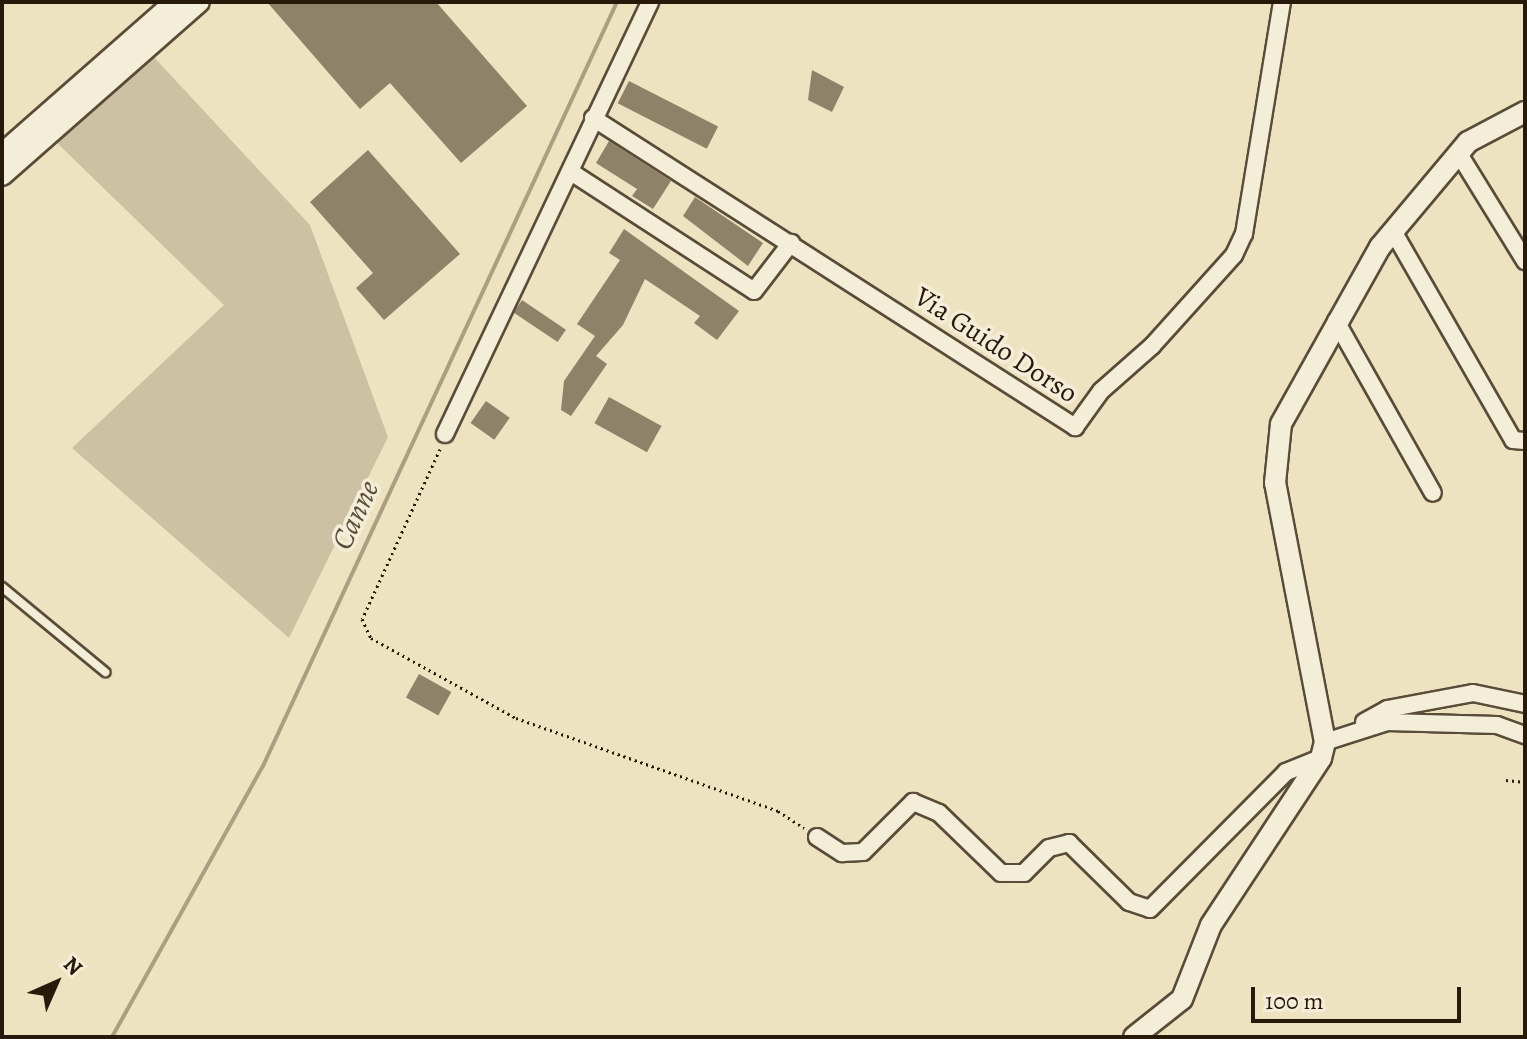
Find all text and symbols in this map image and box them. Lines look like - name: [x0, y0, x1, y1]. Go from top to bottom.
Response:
- street label: Via Guido Dorso: [908, 280, 1084, 410]
- water label: Canne: [324, 475, 386, 555]
- north arrow: [16, 943, 96, 1023]
- text: N: [57, 950, 89, 982]
- scale bar: [1255, 971, 1465, 1021]
- text: 100 m: [1265, 985, 1324, 1017]

